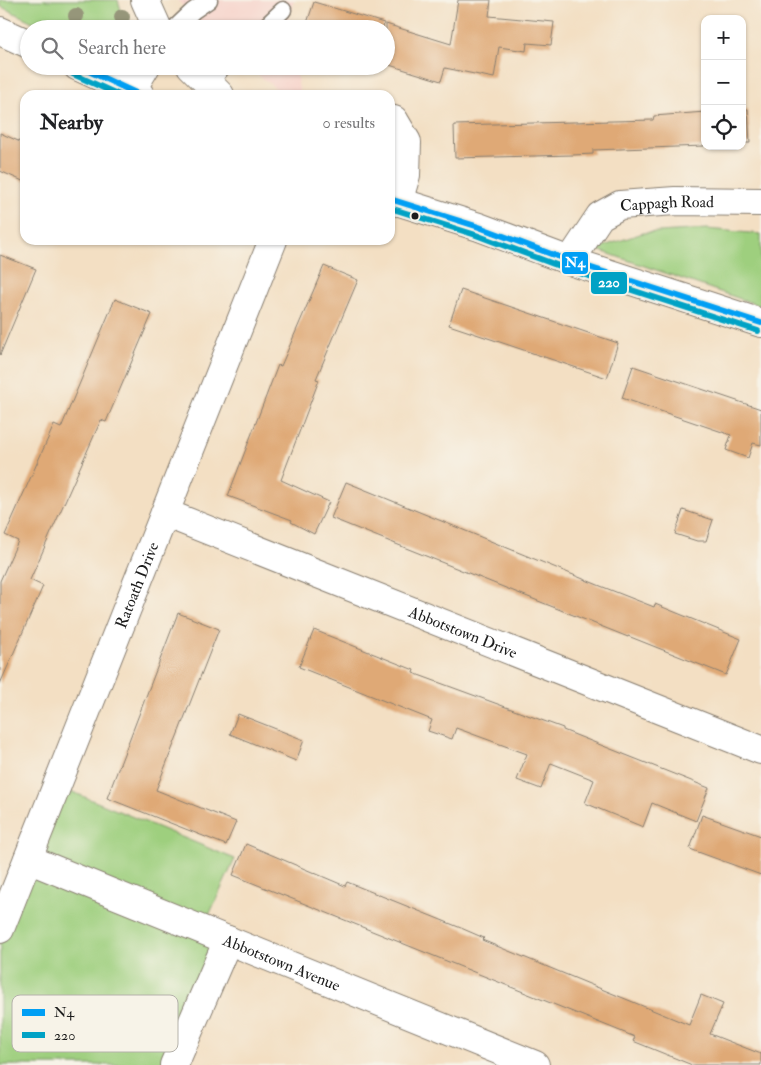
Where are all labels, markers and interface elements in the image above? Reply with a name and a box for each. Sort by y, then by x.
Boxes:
map controls [701,15,746,150]
button: + [701,15,746,60]
search box [20,20,395,75]
icon: search [38,34,66,62]
text: Search here [78,36,166,60]
button: − [701,60,746,105]
button: locate [701,105,746,150]
text: Nearby [40,109,103,136]
text: 0 results [322,113,375,133]
street label: Cappagh Road [619,192,714,216]
unlabelled marker [410,211,420,221]
line badge: N4 [561,251,589,275]
text: N4 [564,254,586,271]
line badge: 220 [590,271,628,295]
text: 220 [598,274,620,291]
street label: Ratoath Drive [111,539,163,631]
street label: Abbotstown Drive [405,602,520,663]
street label: Abbotstown Avenue [219,930,343,996]
legend [12,995,178,1052]
text: N4 [54,1004,76,1021]
text: 220 [54,1027,75,1044]

